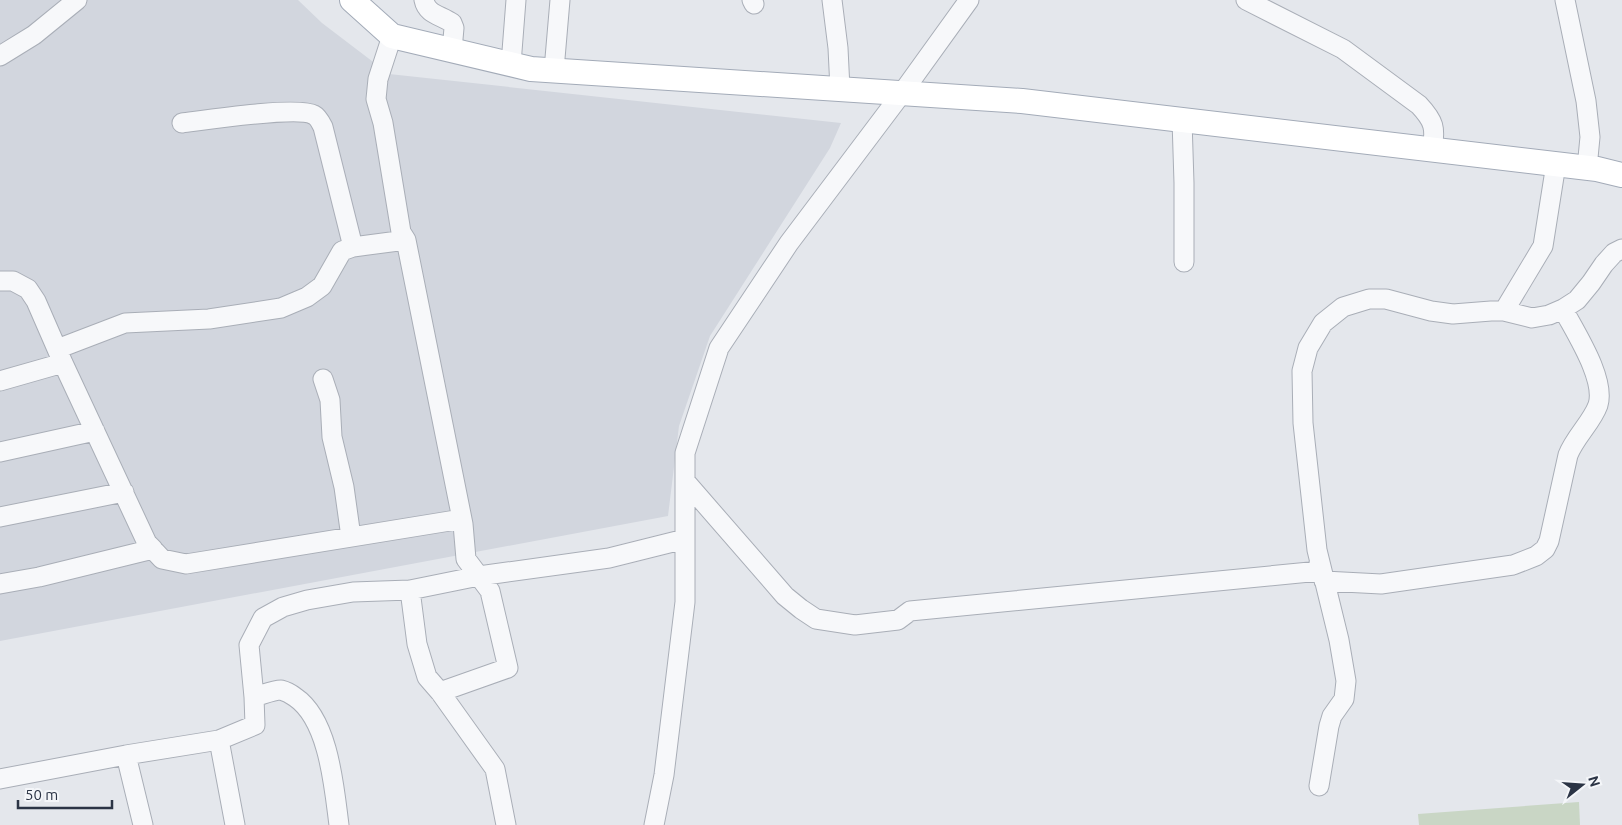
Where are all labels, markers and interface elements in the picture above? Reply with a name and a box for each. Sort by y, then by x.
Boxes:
north arrow [1557,760,1607,810]
text: N [1585,774,1604,789]
scale bar [18,778,111,810]
text: 50 m [25,786,58,803]

